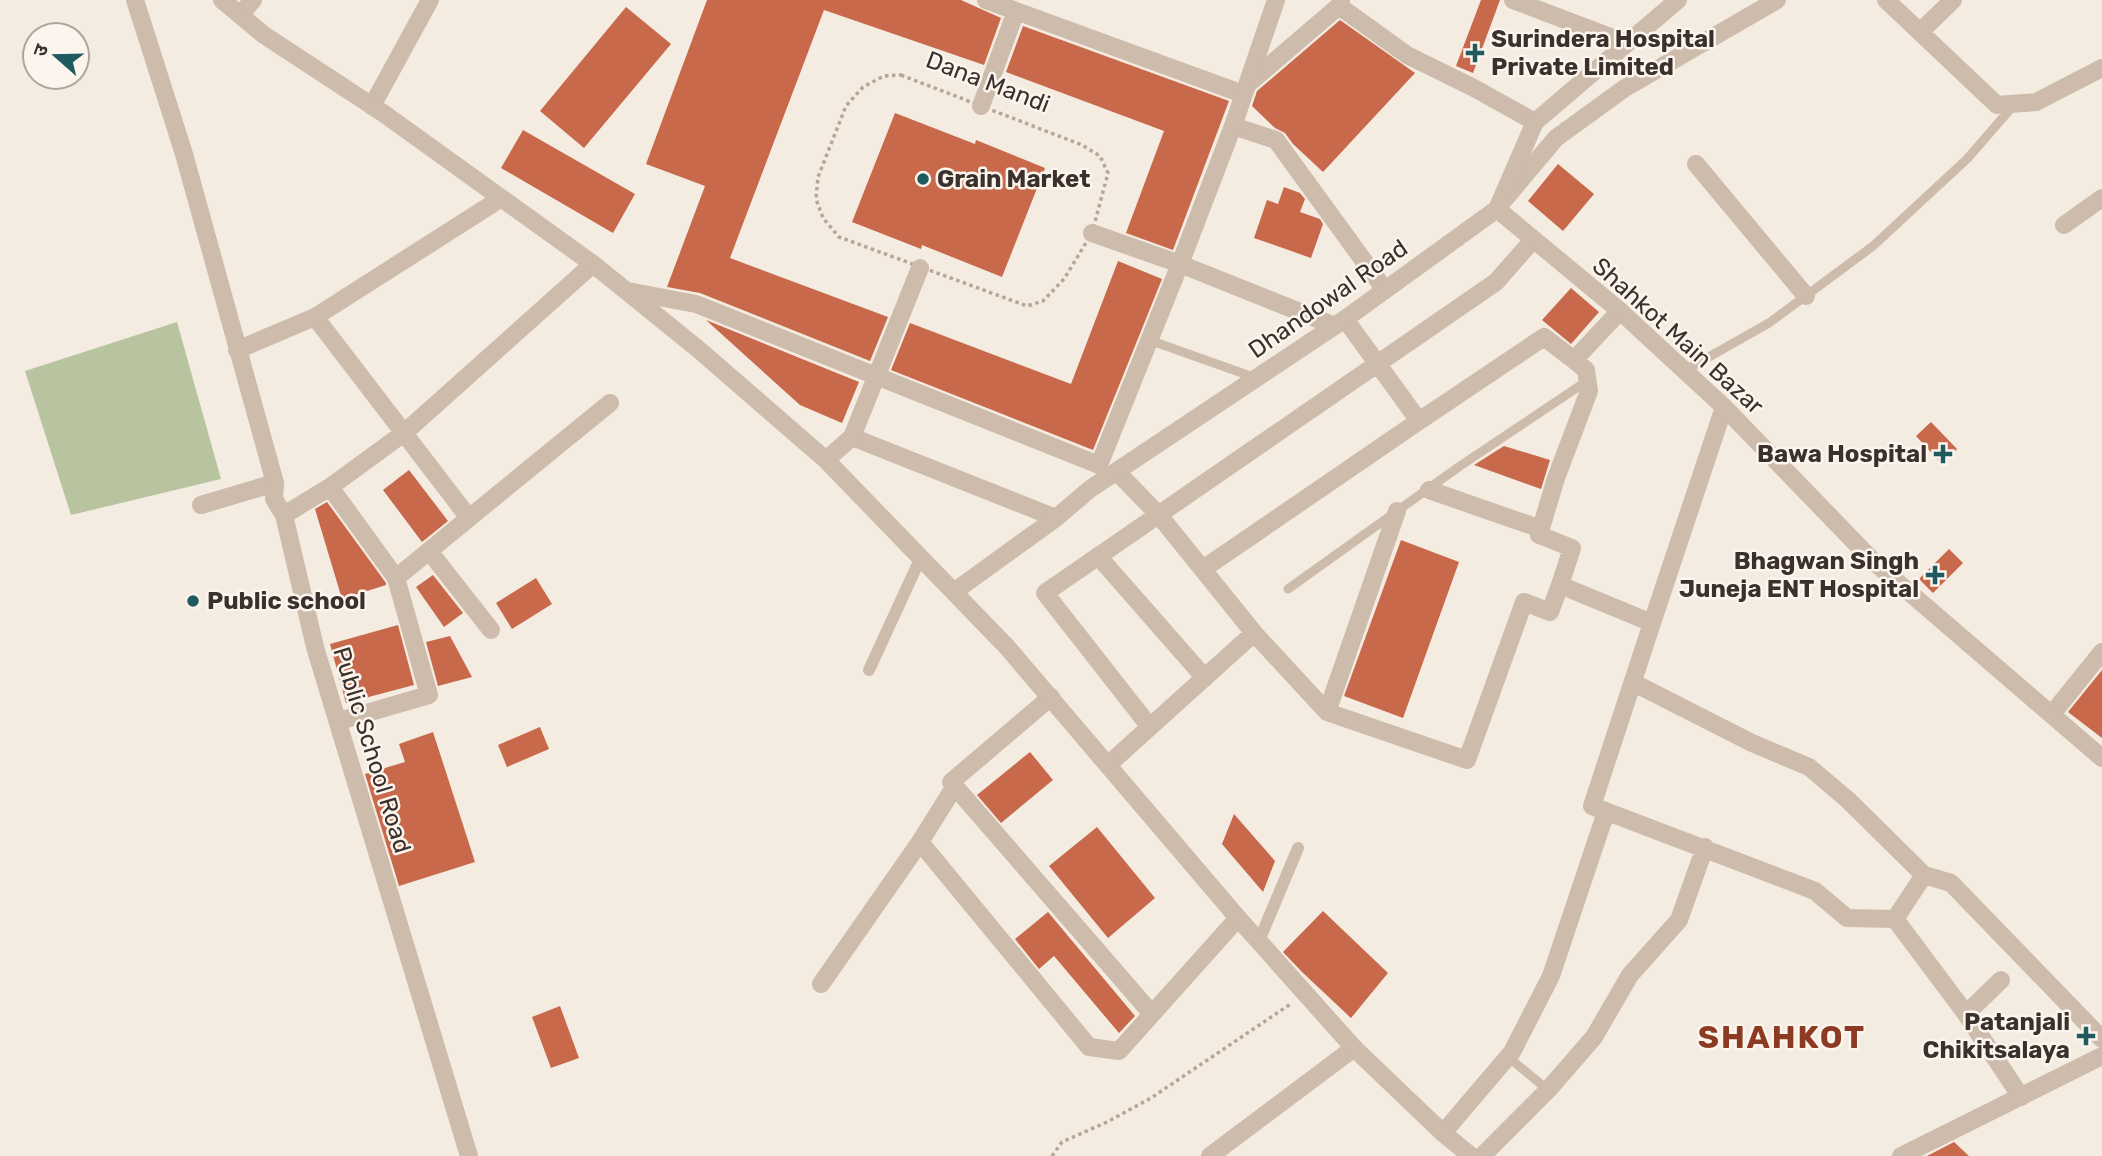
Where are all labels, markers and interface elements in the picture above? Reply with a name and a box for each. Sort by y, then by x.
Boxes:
north arrow [21,21,91,91]
place label: Surindera Hospital Private Limited [1491,25,1715,81]
text: उ [28,40,54,60]
marker: Surindera Hospital Private Limited [1465,43,1485,63]
street label: Dana Mandi [922,46,1054,118]
place label: Grain Market [937,165,1090,193]
marker: Grain Market [915,171,931,187]
street label: Dhandowal Road [1243,234,1413,364]
street label: Shahkot Main Bazar [1587,252,1769,420]
place label: Bawa Hospital [1757,440,1927,468]
marker: Bawa Hospital [1933,444,1953,464]
place label: Bhagwan Singh Juneja ENT Hospital [1679,547,1919,603]
marker: Bhagwan Singh Juneja ENT Hospital [1925,565,1945,585]
place label: Public school [207,587,366,615]
marker: Public school [185,593,201,609]
street label: Public School Road [327,644,417,856]
place label: Patanjali Chikitsalaya [1923,1008,2070,1064]
district label: SHAHKOT [1698,1018,1866,1056]
marker: Patanjali Chikitsalaya [2076,1026,2096,1046]

